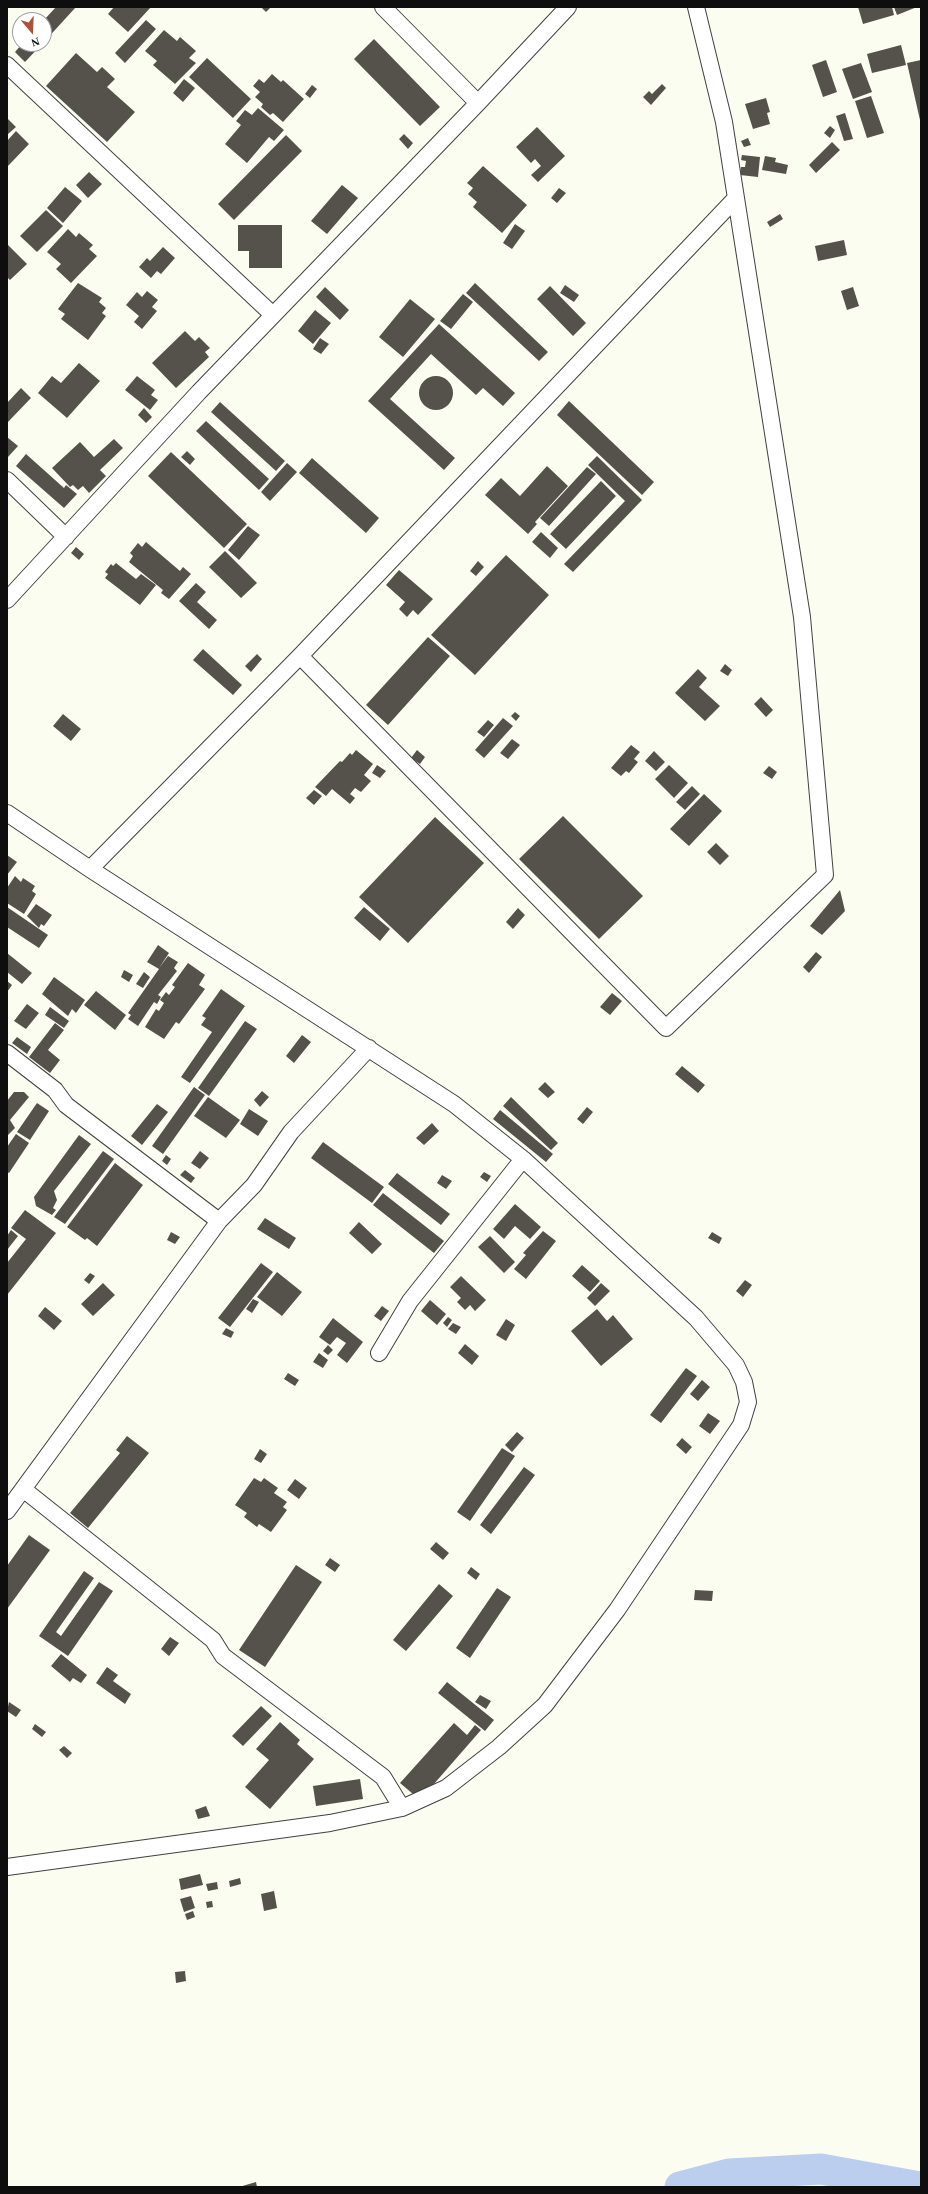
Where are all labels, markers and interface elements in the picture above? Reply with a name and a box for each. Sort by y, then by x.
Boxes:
north arrow [12,12,52,52]
text: N [30,35,41,49]

